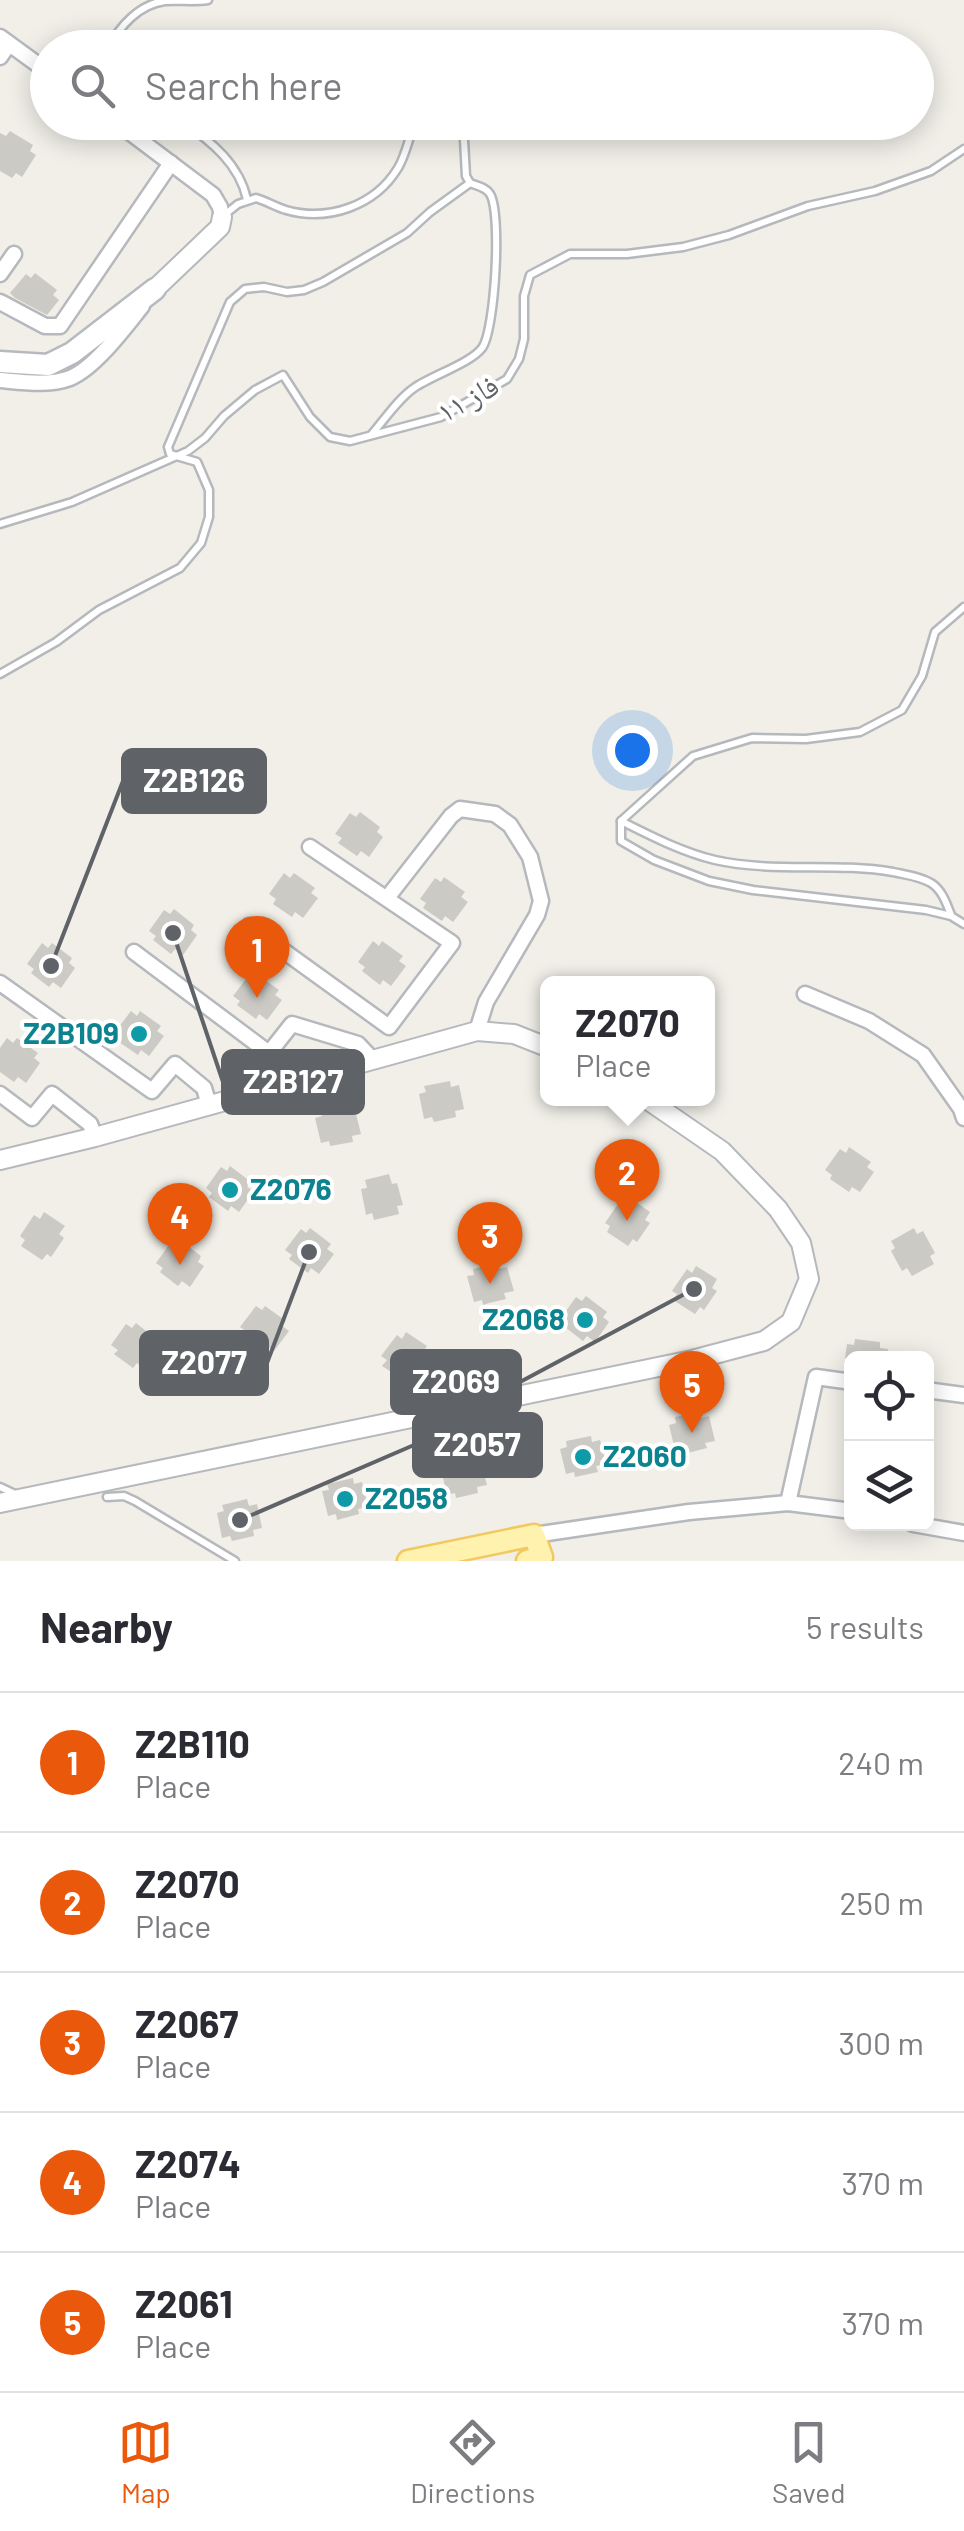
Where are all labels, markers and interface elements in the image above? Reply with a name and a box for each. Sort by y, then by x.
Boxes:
search box [30,30,934,140]
icon: search [65,58,120,113]
text: Search here [145,62,343,108]
street label: فاز ۱۱ [430,366,504,429]
your location [607,725,658,776]
callout: Z2B126 [123,750,265,812]
text: Z2B126 [143,760,245,798]
pin: 1 [224,916,290,998]
popup [540,976,715,1106]
text: Z2070 [575,999,680,1045]
place label: Z2B109 [23,1014,119,1050]
marker: Z2B109 [128,1023,150,1045]
text: Place [575,1045,651,1083]
callout: Z2B127 [223,1051,363,1113]
text: Z2B127 [243,1061,343,1099]
pin: 2 [594,1138,660,1221]
place label: Z2076 [250,1170,332,1206]
marker: Z2076 [219,1179,241,1201]
pin: 4 [148,1182,212,1265]
pin: 3 [458,1202,522,1284]
place label: Z2068 [482,1300,565,1336]
marker: Z2068 [574,1309,596,1331]
callout: Z2077 [141,1332,267,1394]
text: Z2077 [161,1342,247,1380]
pin: 5 [660,1350,724,1433]
callout: Z2069 [392,1351,520,1413]
map controls [844,1351,934,1531]
button: locate [844,1351,934,1441]
text: Z2069 [412,1361,500,1399]
callout: Z2057 [414,1414,541,1476]
text: Z2057 [433,1424,521,1462]
place label: Z2060 [603,1437,687,1473]
button: layers [844,1441,934,1531]
marker: Z2060 [572,1446,594,1468]
place label: Z2058 [365,1479,448,1515]
marker: Z2058 [334,1488,356,1510]
text: Nearby [40,1601,173,1651]
text: 5 results [806,1607,924,1645]
text: Z2B110 [135,1720,250,1766]
text: 1 [67,1743,78,1781]
text: 240 m [838,1743,924,1781]
text: Place [135,1766,211,1804]
text: Z2070 [135,1860,240,1906]
text: 2 [64,1883,81,1921]
text: 250 m [839,1883,924,1921]
text: Place [135,1906,211,1944]
text: Z2067 [135,2000,238,2046]
text: 3 [64,2023,81,2061]
text: 300 m [838,2023,924,2061]
text: Place [135,2046,211,2084]
text: Z2074 [135,2140,241,2186]
text: 4 [63,2163,82,2201]
text: 370 m [841,2163,924,2201]
text: Place [135,2186,211,2224]
text: Z2061 [135,2280,233,2326]
text: 5 [64,2303,81,2341]
text: 370 m [841,2303,924,2341]
text: Place [135,2326,211,2364]
tab: Map [118,2415,173,2509]
tab: Directions [410,2415,535,2509]
tab: Saved [772,2415,846,2509]

